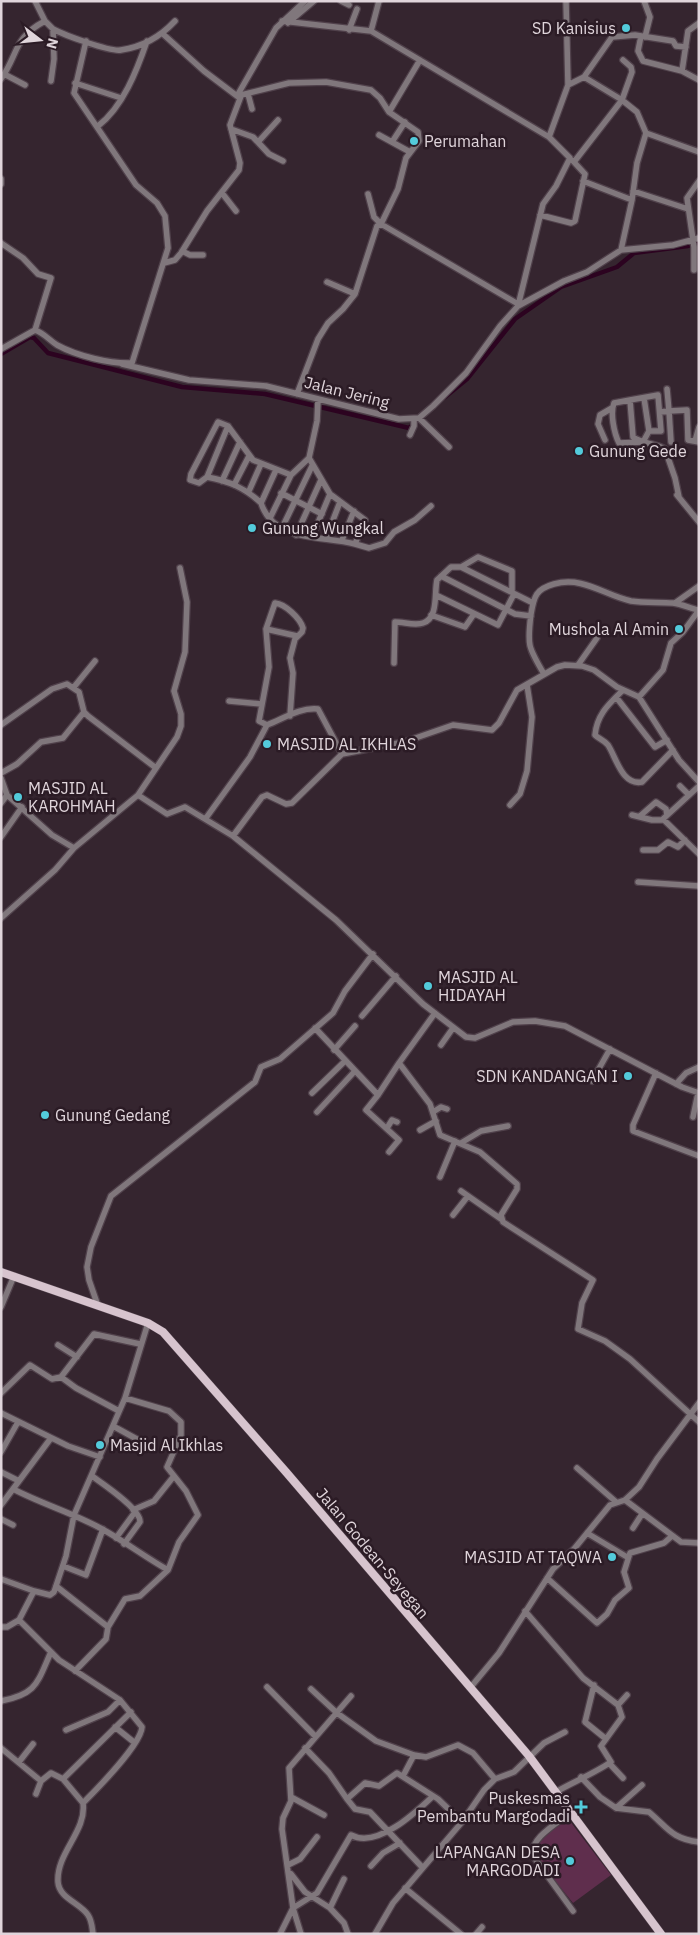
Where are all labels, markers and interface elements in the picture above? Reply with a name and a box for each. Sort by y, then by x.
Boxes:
north arrow [15,15,65,65]
place label: SD Kanisius [532,18,616,38]
marker: SD Kanisius [620,22,632,34]
text: N [42,36,63,51]
place label: Perumahan [424,131,506,151]
marker: Perumahan [408,135,420,147]
street label: Jalan Jering [302,372,392,412]
place label: Gunung Gede [589,441,687,461]
marker: Gunung Gede [573,445,585,457]
place label: Gunung Wungkal [262,518,384,538]
marker: Gunung Wungkal [246,522,258,534]
place label: Mushola Al Amin [549,619,669,639]
marker: Mushola Al Amin [673,623,685,635]
place label: MASJID AL IKHLAS [277,734,416,754]
marker: MASJID AL IKHLAS [261,738,273,750]
place label: MASJID AL KAROHMAH [28,778,116,816]
marker: MASJID AL KAROHMAH [12,791,24,803]
place label: MASJID AL HIDAYAH [438,967,518,1005]
marker: MASJID AL HIDAYAH [422,980,434,992]
place label: SDN KANDANGAN I [476,1066,618,1086]
marker: SDN KANDANGAN I [622,1070,634,1082]
place label: Gunung Gedang [55,1105,171,1125]
marker: Gunung Gedang [39,1109,51,1121]
place label: Masjid Al Ikhlas [110,1435,223,1455]
marker: Masjid Al Ikhlas [94,1439,106,1451]
street label: Jalan Godean-Seyegan [312,1483,434,1623]
place label: MASJID AT TAQWA [464,1547,602,1567]
marker: MASJID AT TAQWA [606,1551,618,1563]
place label: Puskesmas Pembantu Margodadi [417,1788,570,1826]
marker: Puskesmas Pembantu Margodadi [574,1800,588,1814]
place label: LAPANGAN DESA MARGODADI [435,1842,560,1880]
marker: LAPANGAN DESA MARGODADI [564,1855,576,1867]

